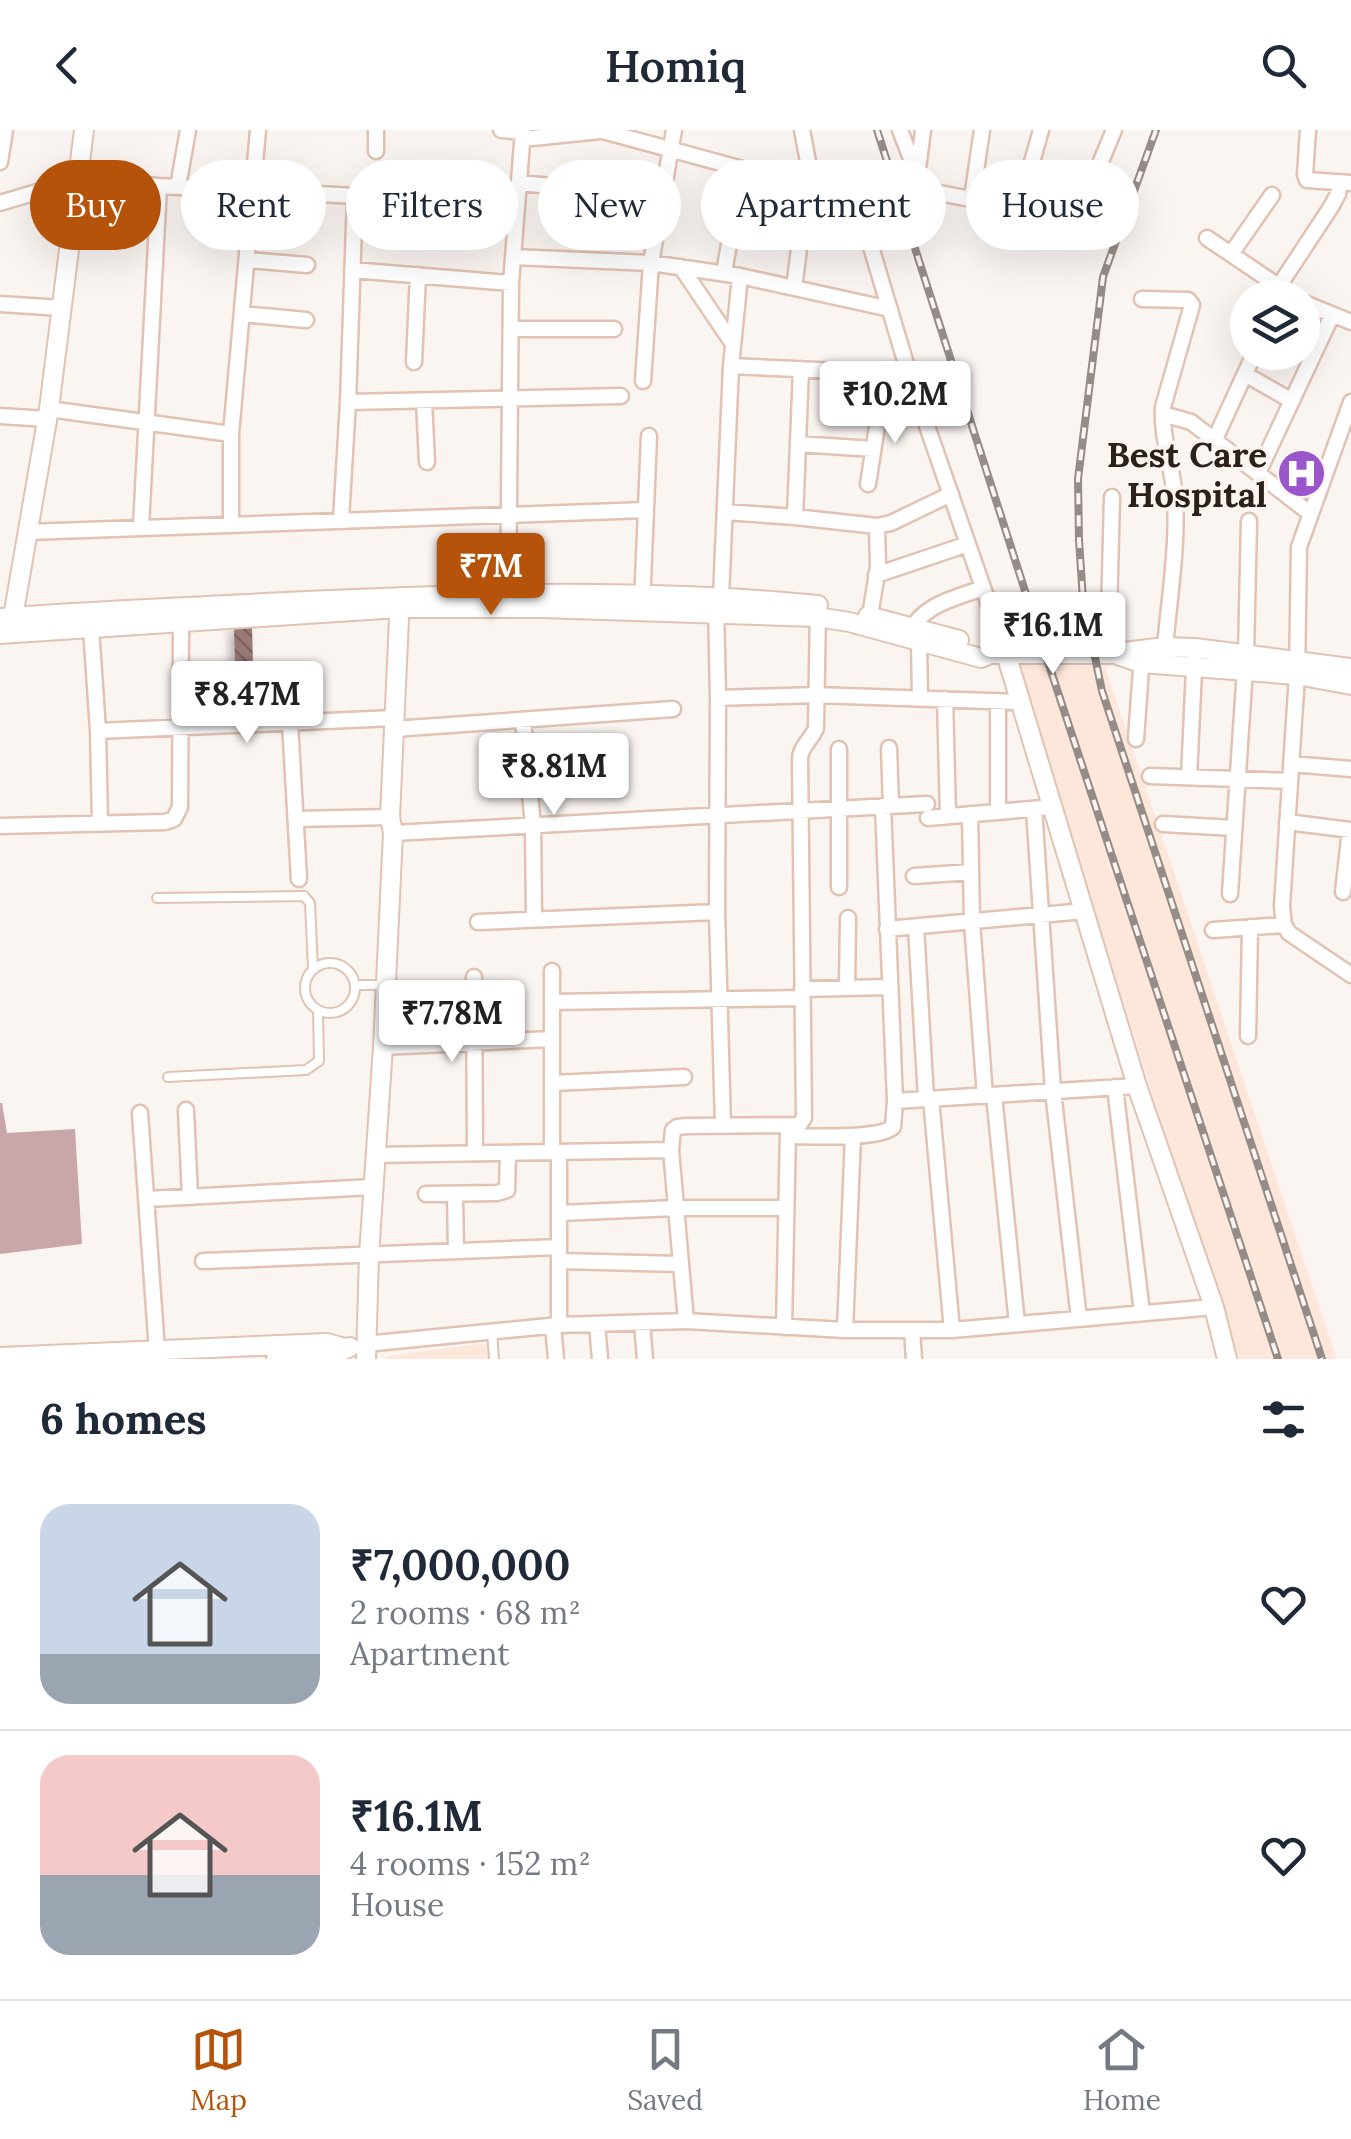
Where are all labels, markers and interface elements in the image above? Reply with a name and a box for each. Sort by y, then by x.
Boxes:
text: Homiq [605,37,746,94]
icon: back [40,38,95,93]
icon: search [1256,38,1311,93]
chip: Buy [30,160,161,250]
chip: Rent [181,160,326,250]
chip: Filters [346,160,518,250]
chip: New [538,160,681,250]
chip: Apartment [701,160,946,250]
chip: House [966,160,1139,250]
map controls [1230,280,1320,370]
button: layers [1230,280,1320,370]
pin: ₹10.2M [814,361,976,446]
text: ₹10.2M [842,373,948,414]
place label: Best Care Hospital [1107,432,1267,517]
hospital icon: Best Care Hospital [1276,448,1328,500]
pin: ₹7M [443,533,539,618]
text: ₹7M [459,545,523,586]
pin: ₹16.1M [972,592,1134,677]
text: ₹16.1M [1002,604,1104,645]
pin: ₹8.47M [166,661,328,746]
text: ₹8.47M [193,673,301,714]
pin: ₹8.81M [473,733,635,818]
text: ₹8.81M [501,745,607,786]
pin: ₹7.78M [371,980,533,1065]
text: ₹7.78M [401,992,503,1033]
text: 6 homes [40,1392,207,1446]
icon: filters [1256,1392,1311,1447]
text: ₹7,000,000 [350,1538,570,1592]
icon: home [120,1544,240,1664]
icon: heart [1256,1577,1311,1632]
text: 2 rooms · 68 m² [350,1592,581,1633]
text: Apartment [350,1633,510,1674]
text: ₹16.1M [350,1789,483,1843]
icon: home [120,1795,240,1915]
icon: heart [1256,1828,1311,1883]
text: 4 rooms · 152 m² [350,1843,591,1884]
text: House [350,1884,444,1925]
tab: Map [190,2022,247,2118]
tab: Saved [627,2022,703,2118]
tab: Home [1083,2022,1161,2118]

